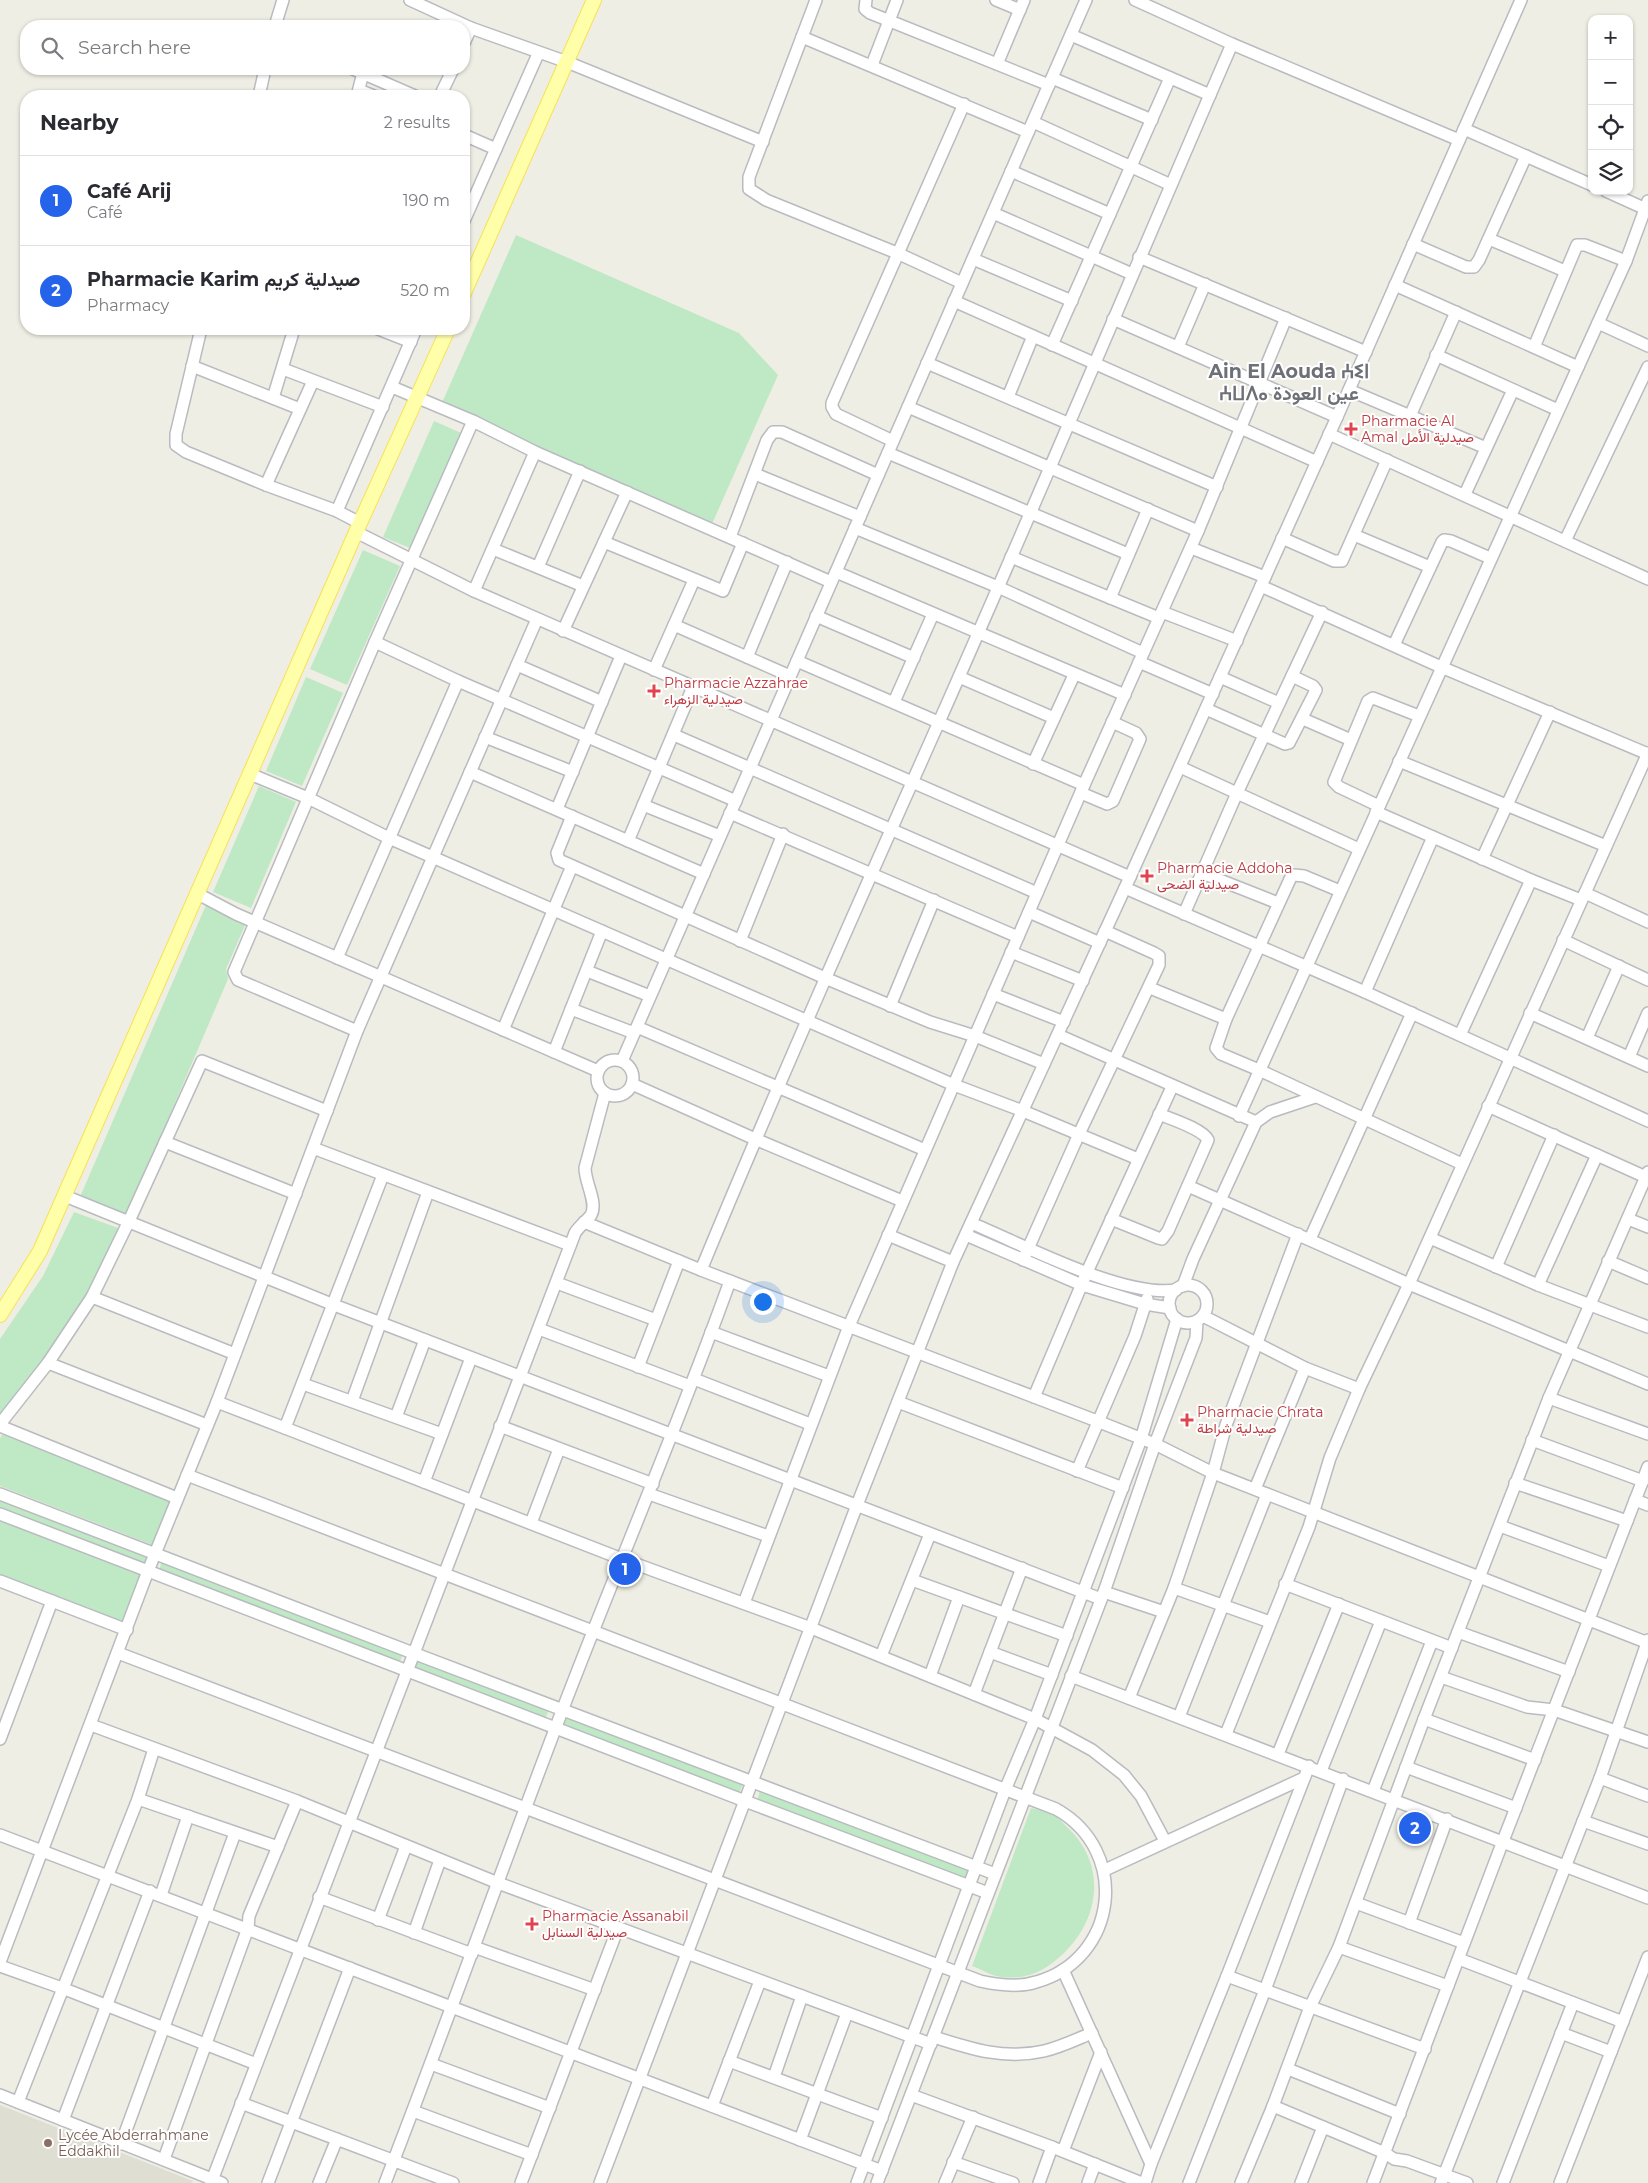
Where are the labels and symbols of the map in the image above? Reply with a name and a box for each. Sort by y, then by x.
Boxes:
district label: Ain El Aouda ⵄⵉⵏ ⵄⵡⴷⴰ عين العودة [1208,360,1370,406]
place label: Pharmacie Al Amal صيدلية الأمل [1361,412,1474,446]
marker: Pharmacie Al Amal صيدلية الأمل [1345,423,1357,435]
place label: Pharmacie Azzahrae صيدلية الزهراء [664,674,808,708]
marker: Pharmacie Azzahrae صيدلية الزهراء [648,685,660,697]
place label: Pharmacie Addoha صيدلية الضحى [1157,859,1293,893]
marker: Pharmacie Addoha صيدلية الضحى [1141,870,1153,882]
your location [750,1289,776,1315]
place label: Pharmacie Chrata صيدلية شراطة [1197,1403,1323,1437]
marker: Pharmacie Chrata صيدلية شراطة [1181,1414,1193,1426]
pin: 1 [609,1550,641,1588]
pin: 2 [1399,1809,1431,1847]
place label: Pharmacie Assanabil صيدلية السنابل [542,1907,689,1941]
marker: Pharmacie Assanabil صيدلية السنابل [526,1918,538,1930]
place label: Lycée Abderrahmane Eddakhil [58,2126,209,2160]
marker: Lycée Abderrahmane Eddakhil [42,2137,54,2149]

